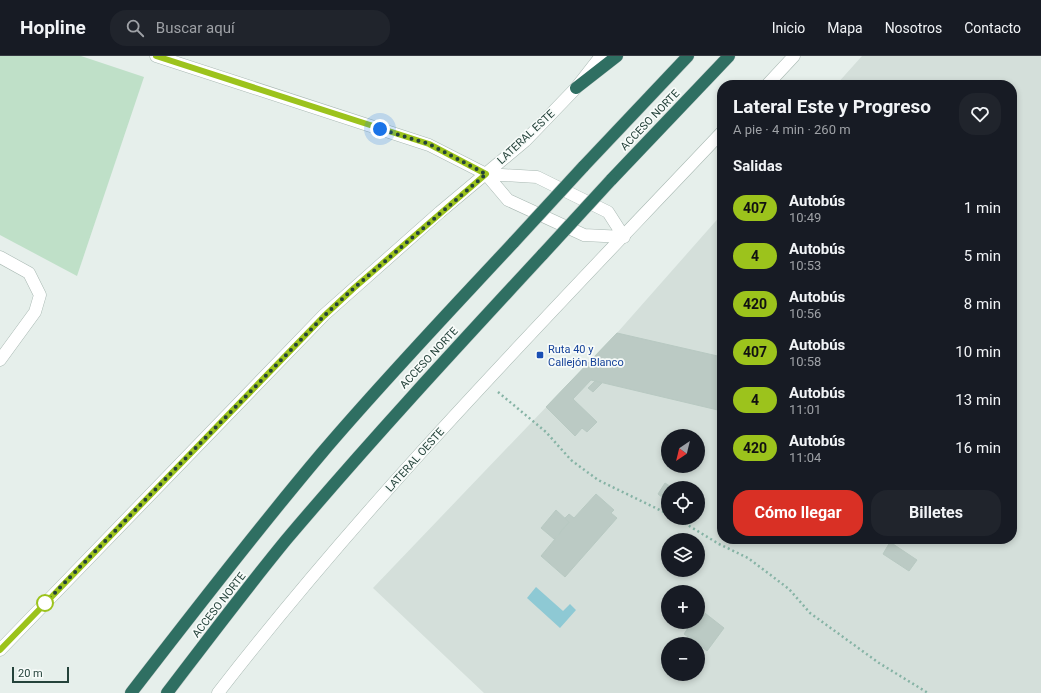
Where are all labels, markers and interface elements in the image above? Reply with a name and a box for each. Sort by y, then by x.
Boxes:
search box [110,10,390,46]
text: Hopline [20,16,86,39]
icon: search [124,17,146,39]
text: Buscar aquí [156,19,235,37]
text: Inicio [772,20,805,36]
text: Mapa [827,20,863,36]
text: Nosotros [885,20,942,36]
text: Contacto [964,20,1021,36]
street label: ACCESO NORTE [618,87,682,153]
button: heart [959,93,1001,135]
text: Lateral Este y Progreso [733,95,931,118]
street label: LATERAL ESTE [495,107,557,167]
your location [370,119,390,139]
text: A pie · 4 min · 260 m [733,122,851,137]
text: Salidas [733,157,782,175]
text: Autobús [789,192,845,210]
text: 1 min [964,199,1001,217]
text: 407 [743,200,767,216]
text: 10:49 [789,210,821,225]
text: Autobús [789,240,845,258]
text: 5 min [964,247,1001,265]
text: 4 [751,248,759,264]
text: 10:53 [789,258,821,273]
text: Autobús [789,288,845,306]
text: 8 min [964,295,1001,313]
text: 420 [743,296,767,312]
text: 10:56 [789,306,821,321]
street label: ACCESO NORTE [397,325,461,391]
text: Autobús [789,336,845,354]
place label: Ruta 40 y Callejón Blanco [548,343,624,369]
text: 10 min [955,343,1001,361]
text: 407 [743,344,767,360]
marker: Ruta 40 y Callejón Blanco [535,350,545,360]
text: 10:58 [789,354,821,369]
text: Autobús [789,384,845,402]
text: 13 min [955,391,1001,409]
text: 4 [751,392,759,408]
text: 11:01 [789,402,821,417]
street label: LATERAL OESTE [383,426,447,494]
north arrow [661,429,705,473]
map controls [661,429,705,681]
text: Autobús [789,432,845,450]
text: 16 min [955,439,1001,457]
text: 420 [743,440,767,456]
text: 11:04 [789,450,821,465]
button: locate [661,481,705,525]
button: Cómo llegar [733,490,863,536]
button: Billetes [871,490,1001,536]
button: layers [661,533,705,577]
street label: ACCESO NORTE [190,570,248,640]
button: + [661,585,705,629]
unlabelled marker [36,594,54,612]
button: − [661,637,705,681]
scale bar [12,665,69,684]
text: 20 m [18,667,43,680]

